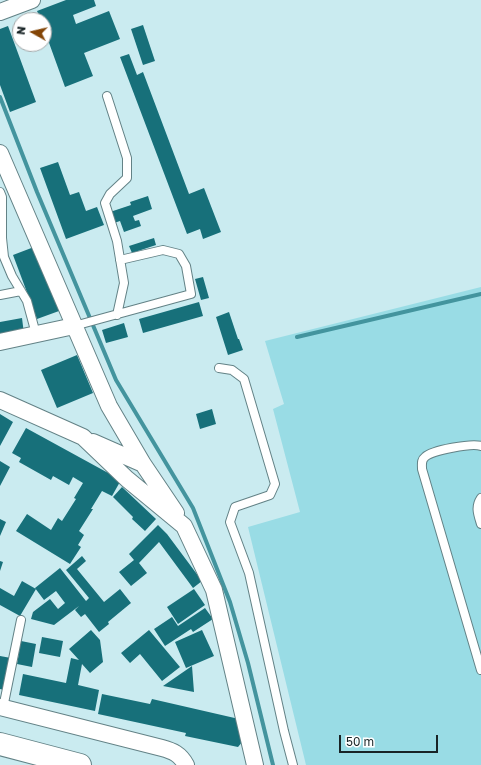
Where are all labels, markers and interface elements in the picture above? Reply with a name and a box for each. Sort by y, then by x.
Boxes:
north arrow [12,12,52,52]
text: N [14,25,28,35]
scale bar [341,727,440,753]
text: 50 m [346,734,374,749]

